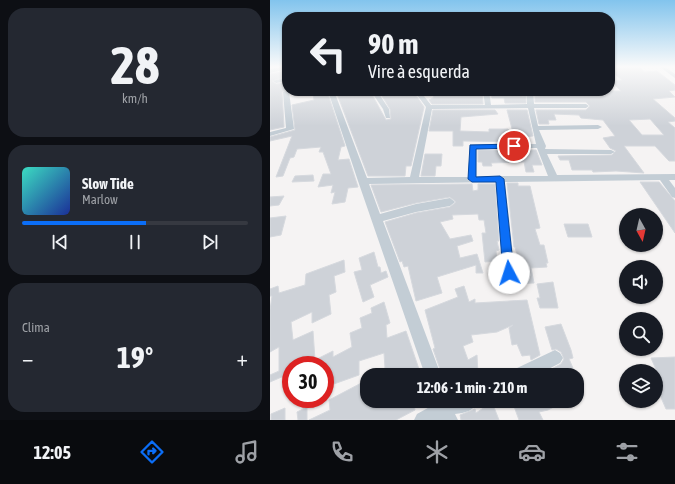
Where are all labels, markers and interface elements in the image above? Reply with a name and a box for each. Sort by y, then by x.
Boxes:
icon: left [302,28,354,80]
text: 90 m [368,28,418,60]
text: 28 [111,35,159,95]
text: Vire à esquerda [368,61,470,82]
text: km/h [122,91,148,106]
pin [497,129,531,163]
icon: arrive [503,135,525,157]
text: Slow Tide [82,175,134,192]
text: Marlow [82,192,118,207]
north arrow [619,208,663,252]
map controls [619,208,663,408]
icon: previous [49,231,71,253]
icon: pause [124,231,146,253]
icon: next [199,231,221,253]
position arrow [488,252,530,294]
button: sound [619,260,663,304]
button: search [619,312,663,356]
text: Clima [22,320,50,335]
text: 19° [117,340,153,374]
text: − [22,345,33,371]
text: + [237,345,248,371]
speed limit sign: 30 [282,356,334,408]
button: layers [619,364,663,408]
text: 12:06 · 1 min · 210 m [417,379,527,396]
icon: directions [138,438,166,466]
icon: music [233,438,261,466]
icon: phone [328,438,356,466]
icon: climate [423,438,451,466]
icon: car [518,438,546,466]
icon: filters [613,438,641,466]
text: 12:05 [34,442,71,463]

